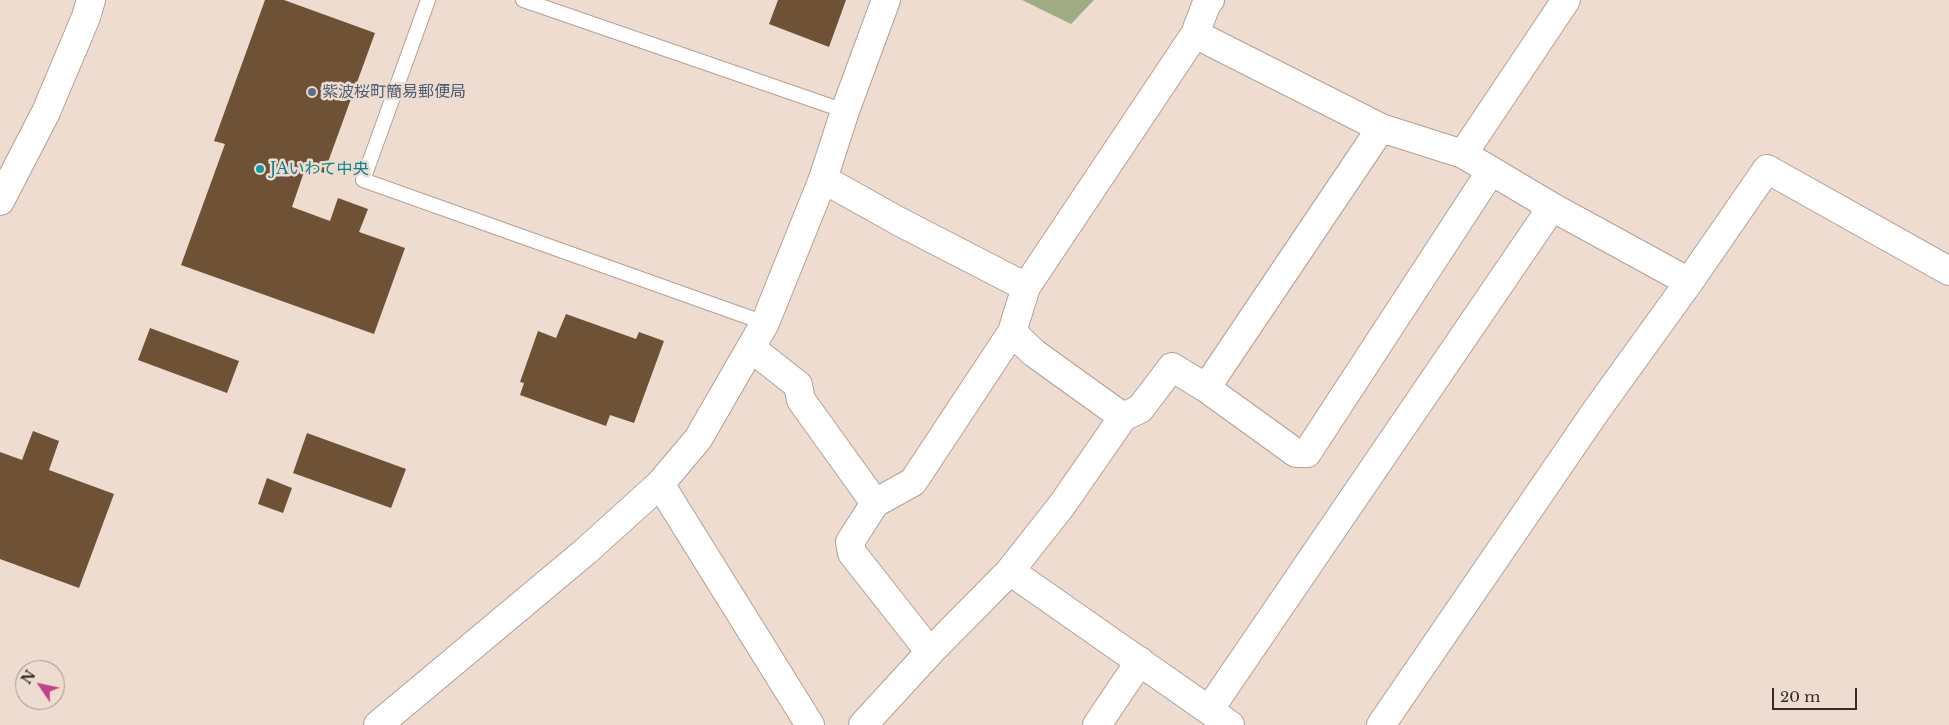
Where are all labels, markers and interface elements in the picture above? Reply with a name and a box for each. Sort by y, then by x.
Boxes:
place label: 紫波桜町簡易郵便局 [322,82,466,102]
marker: 紫波桜町簡易郵便局 [306,86,318,98]
place label: JAいわて中央 [270,159,368,179]
marker: JAいわて中央 [254,163,266,175]
north arrow [15,660,65,710]
text: N [17,667,40,688]
scale bar [1774,678,1859,710]
text: 20 m [1780,687,1820,706]

